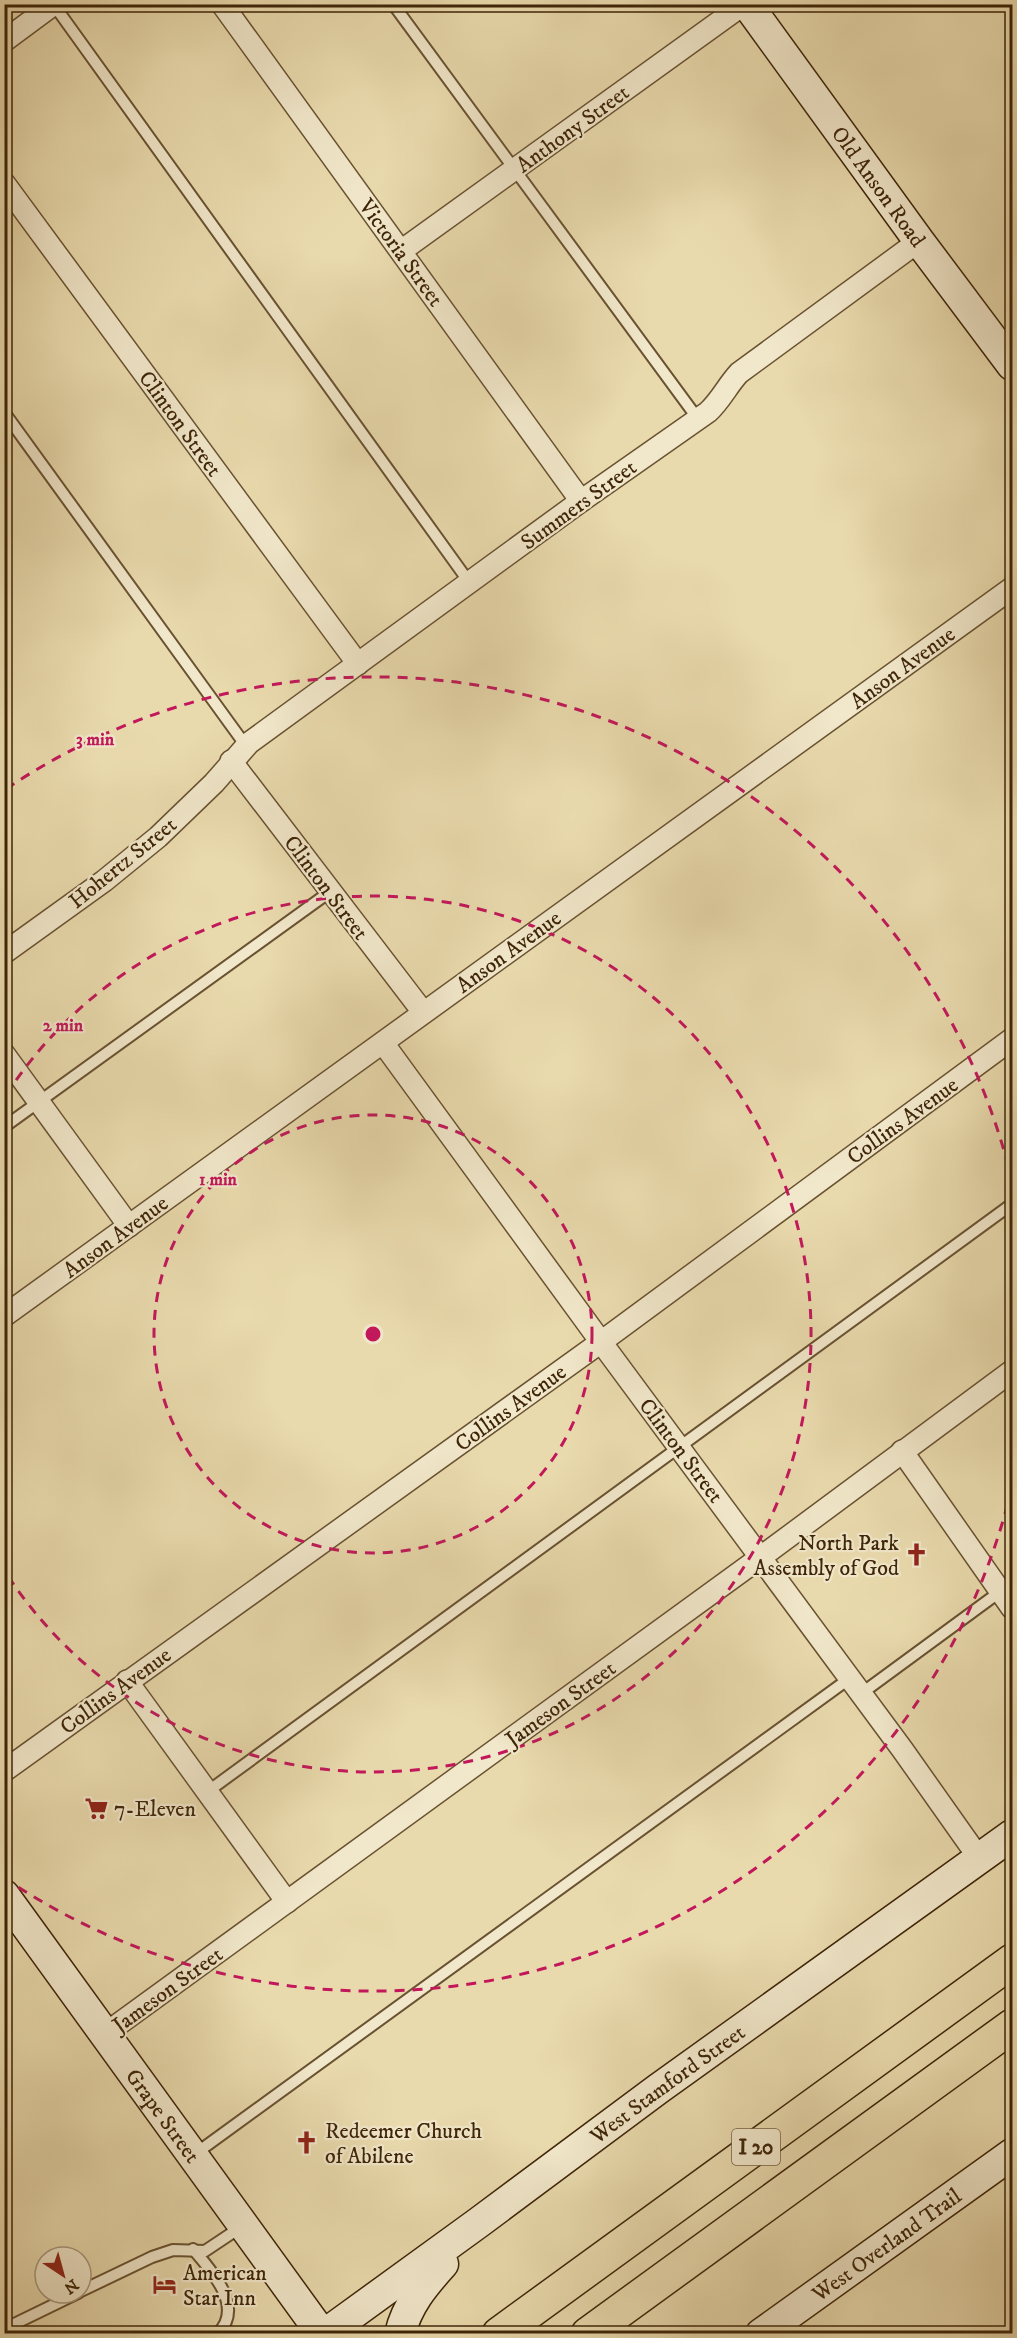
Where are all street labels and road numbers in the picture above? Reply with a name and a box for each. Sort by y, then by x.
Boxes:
street label: Anthony Street [511,79,635,179]
street label: Old Anson Road [825,121,931,253]
street label: Victoria Street [352,193,449,312]
street label: Clinton Street [132,366,227,482]
street label: Summers Street [516,454,642,556]
street label: Anson Avenue [845,621,961,715]
street label: Hohertz Street [64,812,182,915]
street label: Clinton Street [278,830,374,946]
street label: Anson Avenue [451,905,567,999]
street label: Collins Avenue [842,1072,964,1171]
street label: Anson Avenue [58,1190,174,1284]
street label: Collins Avenue [450,1359,572,1458]
street label: Clinton Street [633,1393,729,1509]
street label: Collins Avenue [55,1642,177,1741]
street label: Jameson Street [499,1655,621,1754]
street label: Jameson Street [106,1941,228,2040]
street label: West Stamford Street [584,2019,751,2151]
street label: Grape Street [119,2064,206,2169]
road number: I 20 [732,2129,780,2165]
street label: West Overland Trail [806,2183,967,2309]

